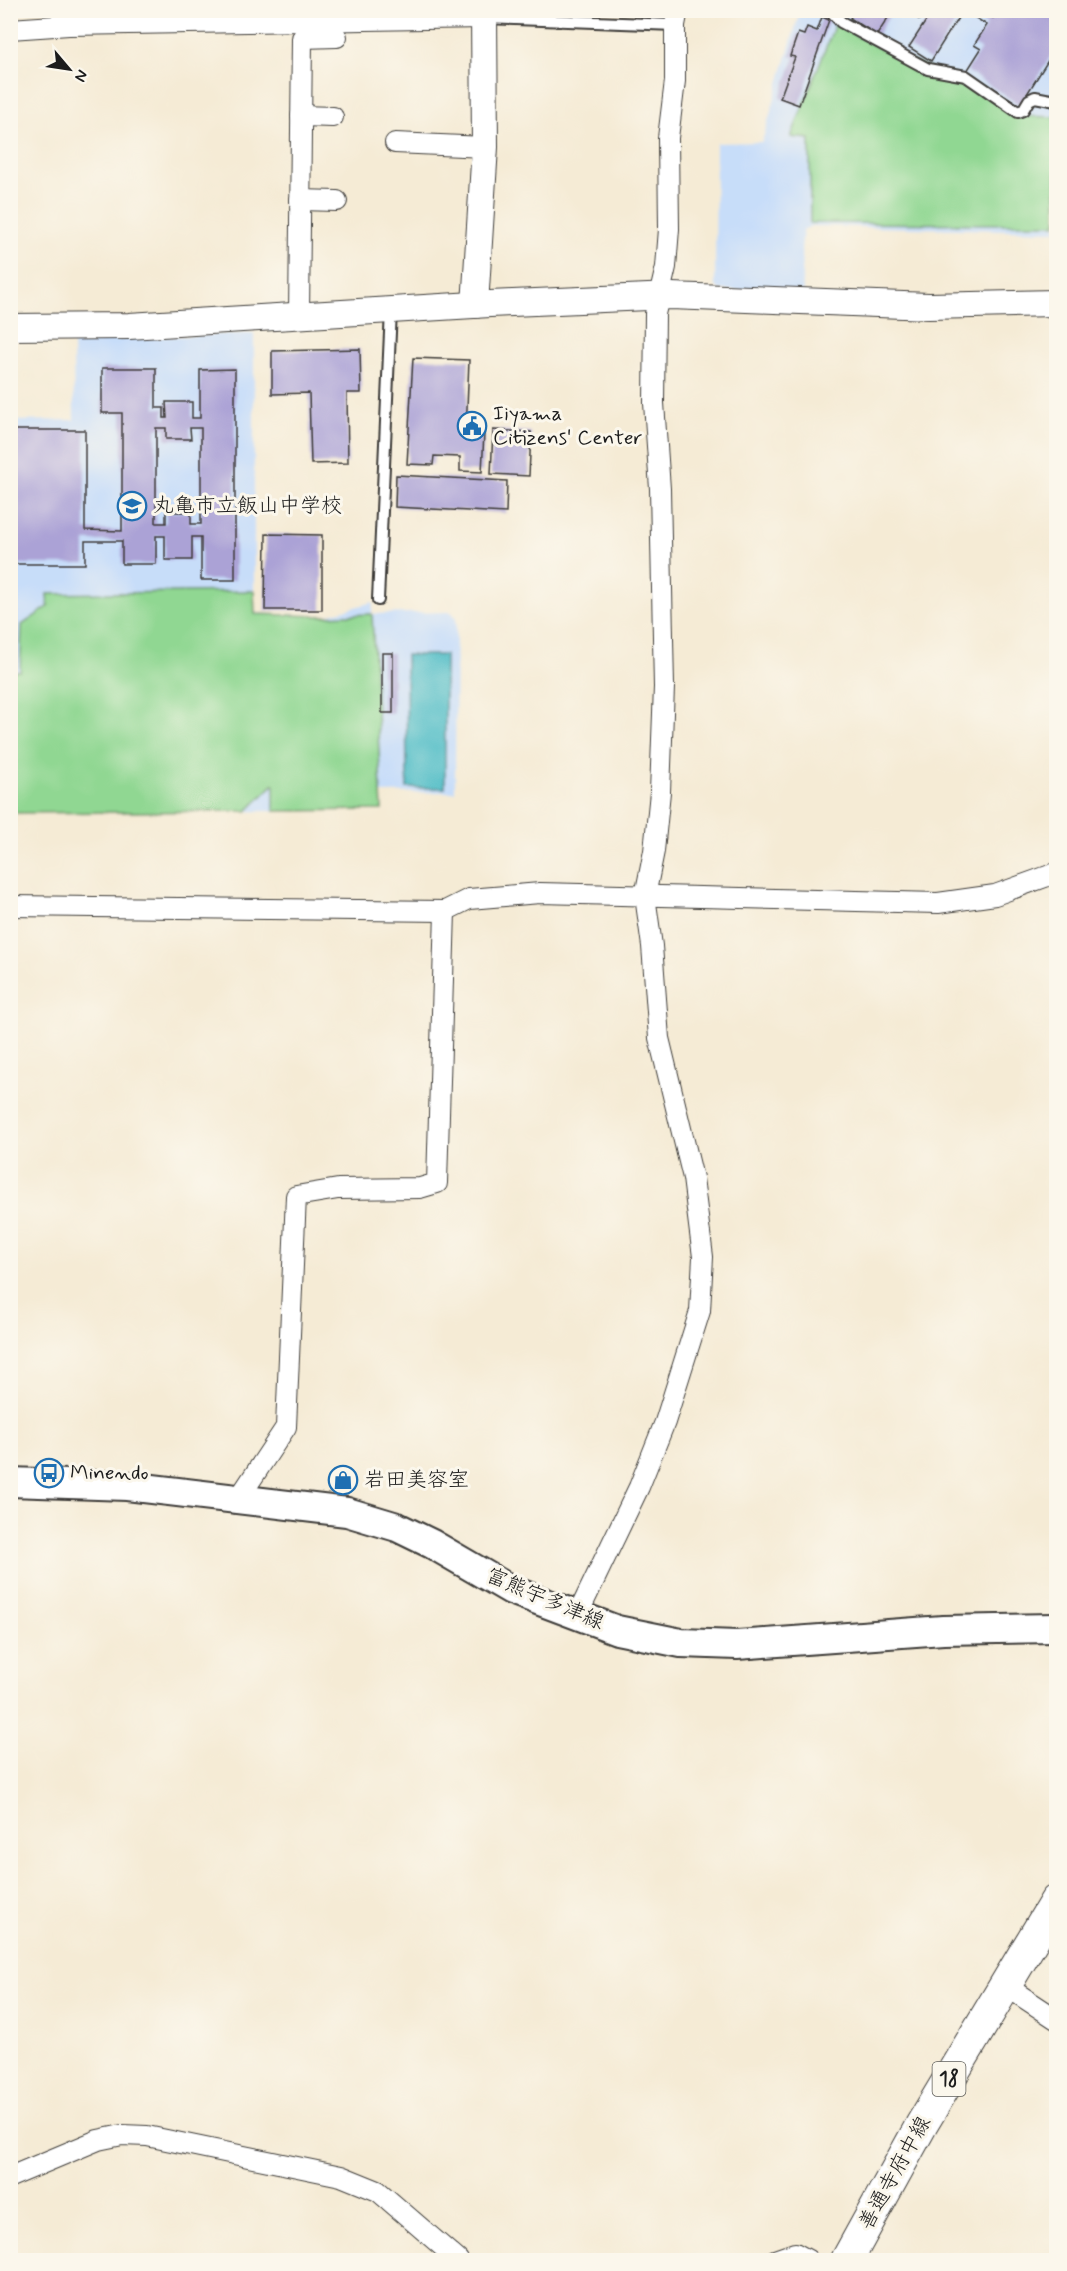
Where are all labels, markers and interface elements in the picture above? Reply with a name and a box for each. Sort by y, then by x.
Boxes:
north arrow [39,39,99,99]
text: N [69,66,93,85]
place label: Iiyama Citizens' Center [493,400,643,452]
public building icon: Iiyama Citizens' Center [456,410,488,442]
school or university icon: 丸亀市立飯山中学校 [116,490,148,522]
place label: 丸亀市立飯山中学校 [153,492,342,520]
bus stop icon: Minendo [33,1457,65,1489]
place label: Minendo [70,1459,149,1487]
shop icon: 岩田美容室 [327,1464,359,1496]
place label: 岩田美容室 [364,1466,469,1494]
street label: 富熊宇多津線 [482,1561,608,1637]
road number: 18 [932,2062,966,2096]
street label: 善通寺府中線 [852,2111,938,2235]

